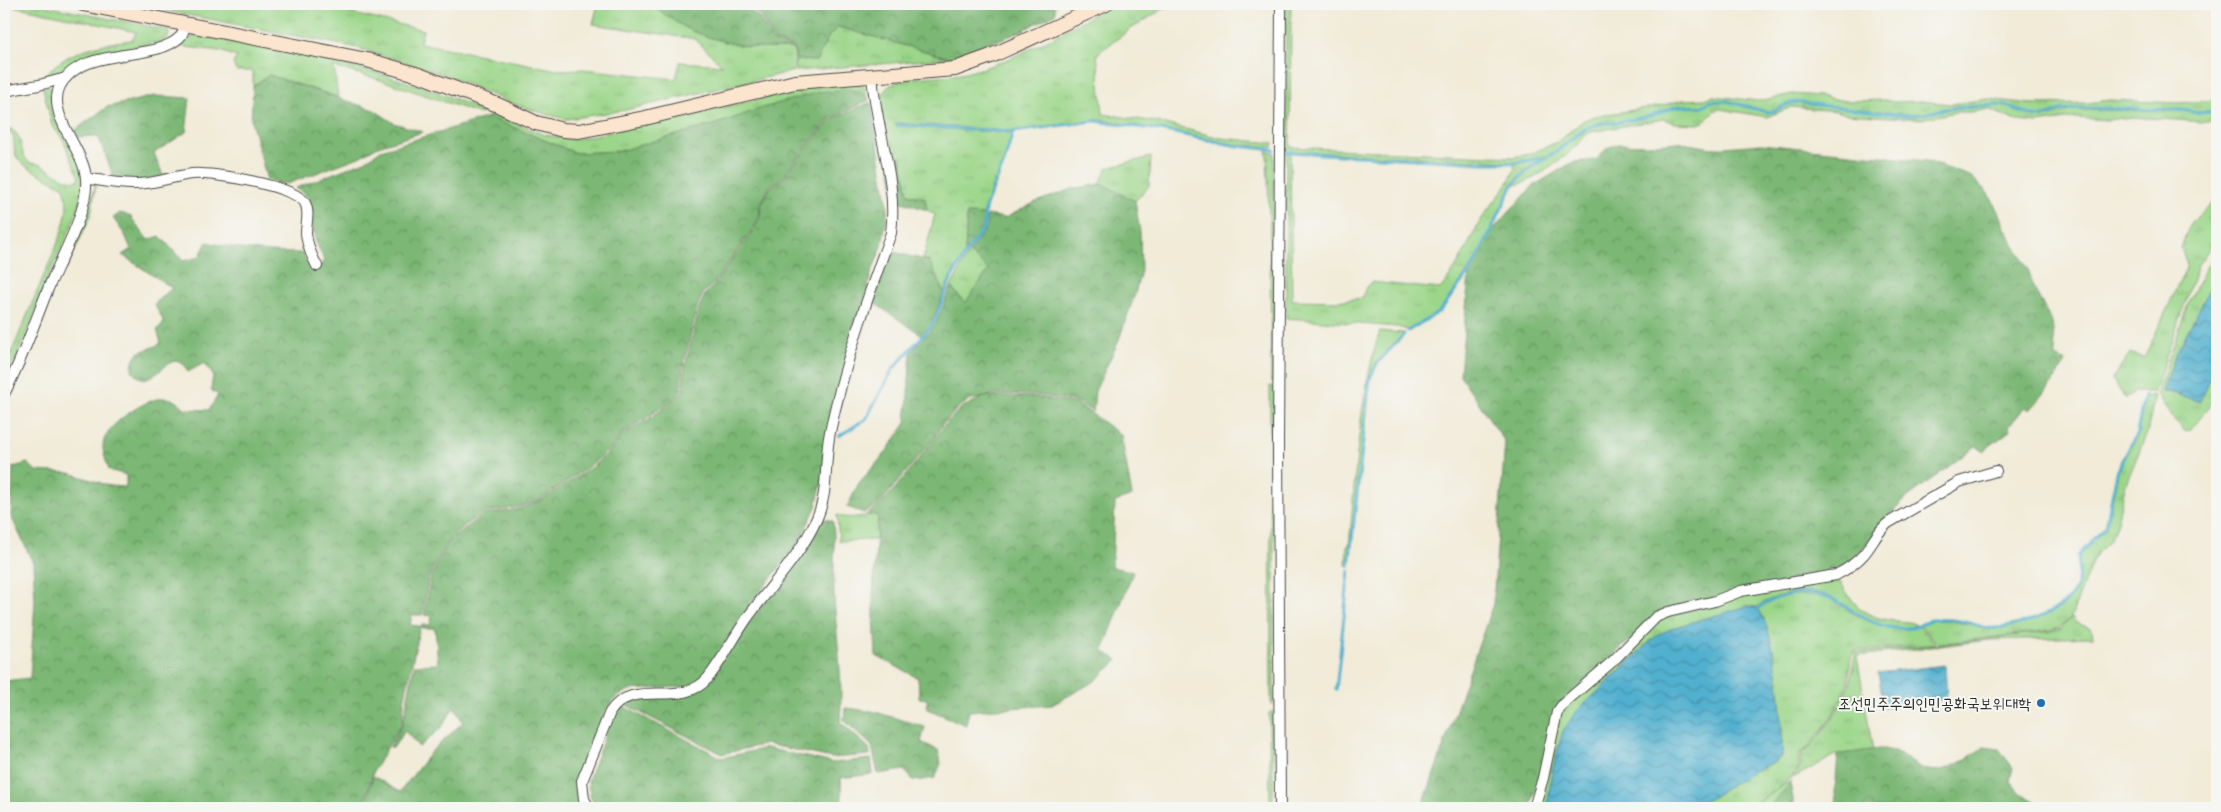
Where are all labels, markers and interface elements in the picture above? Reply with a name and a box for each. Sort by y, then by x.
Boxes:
place label: 조선민주주의인민공화국보위대학 [1838,695,2031,713]
marker: 조선민주주의인민공화국보위대학 [2035,697,2047,709]

